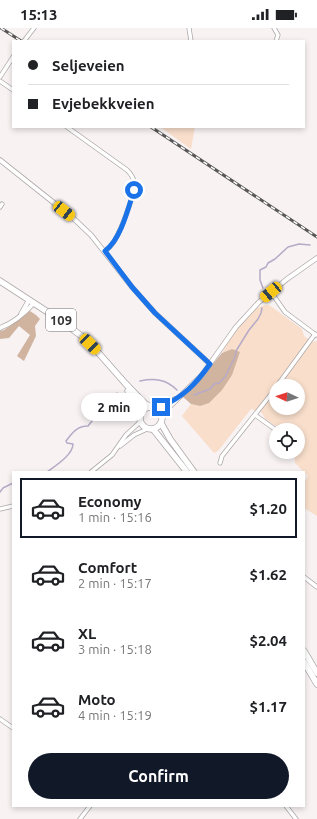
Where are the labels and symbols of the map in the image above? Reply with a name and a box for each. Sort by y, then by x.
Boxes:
route start [125,181,143,199]
car [51,199,77,223]
car [258,280,284,304]
road number: 109 [46,309,76,331]
car [77,331,103,357]
north arrow [269,379,305,415]
callout: 2 min [81,393,147,421]
route end [152,398,170,416]

